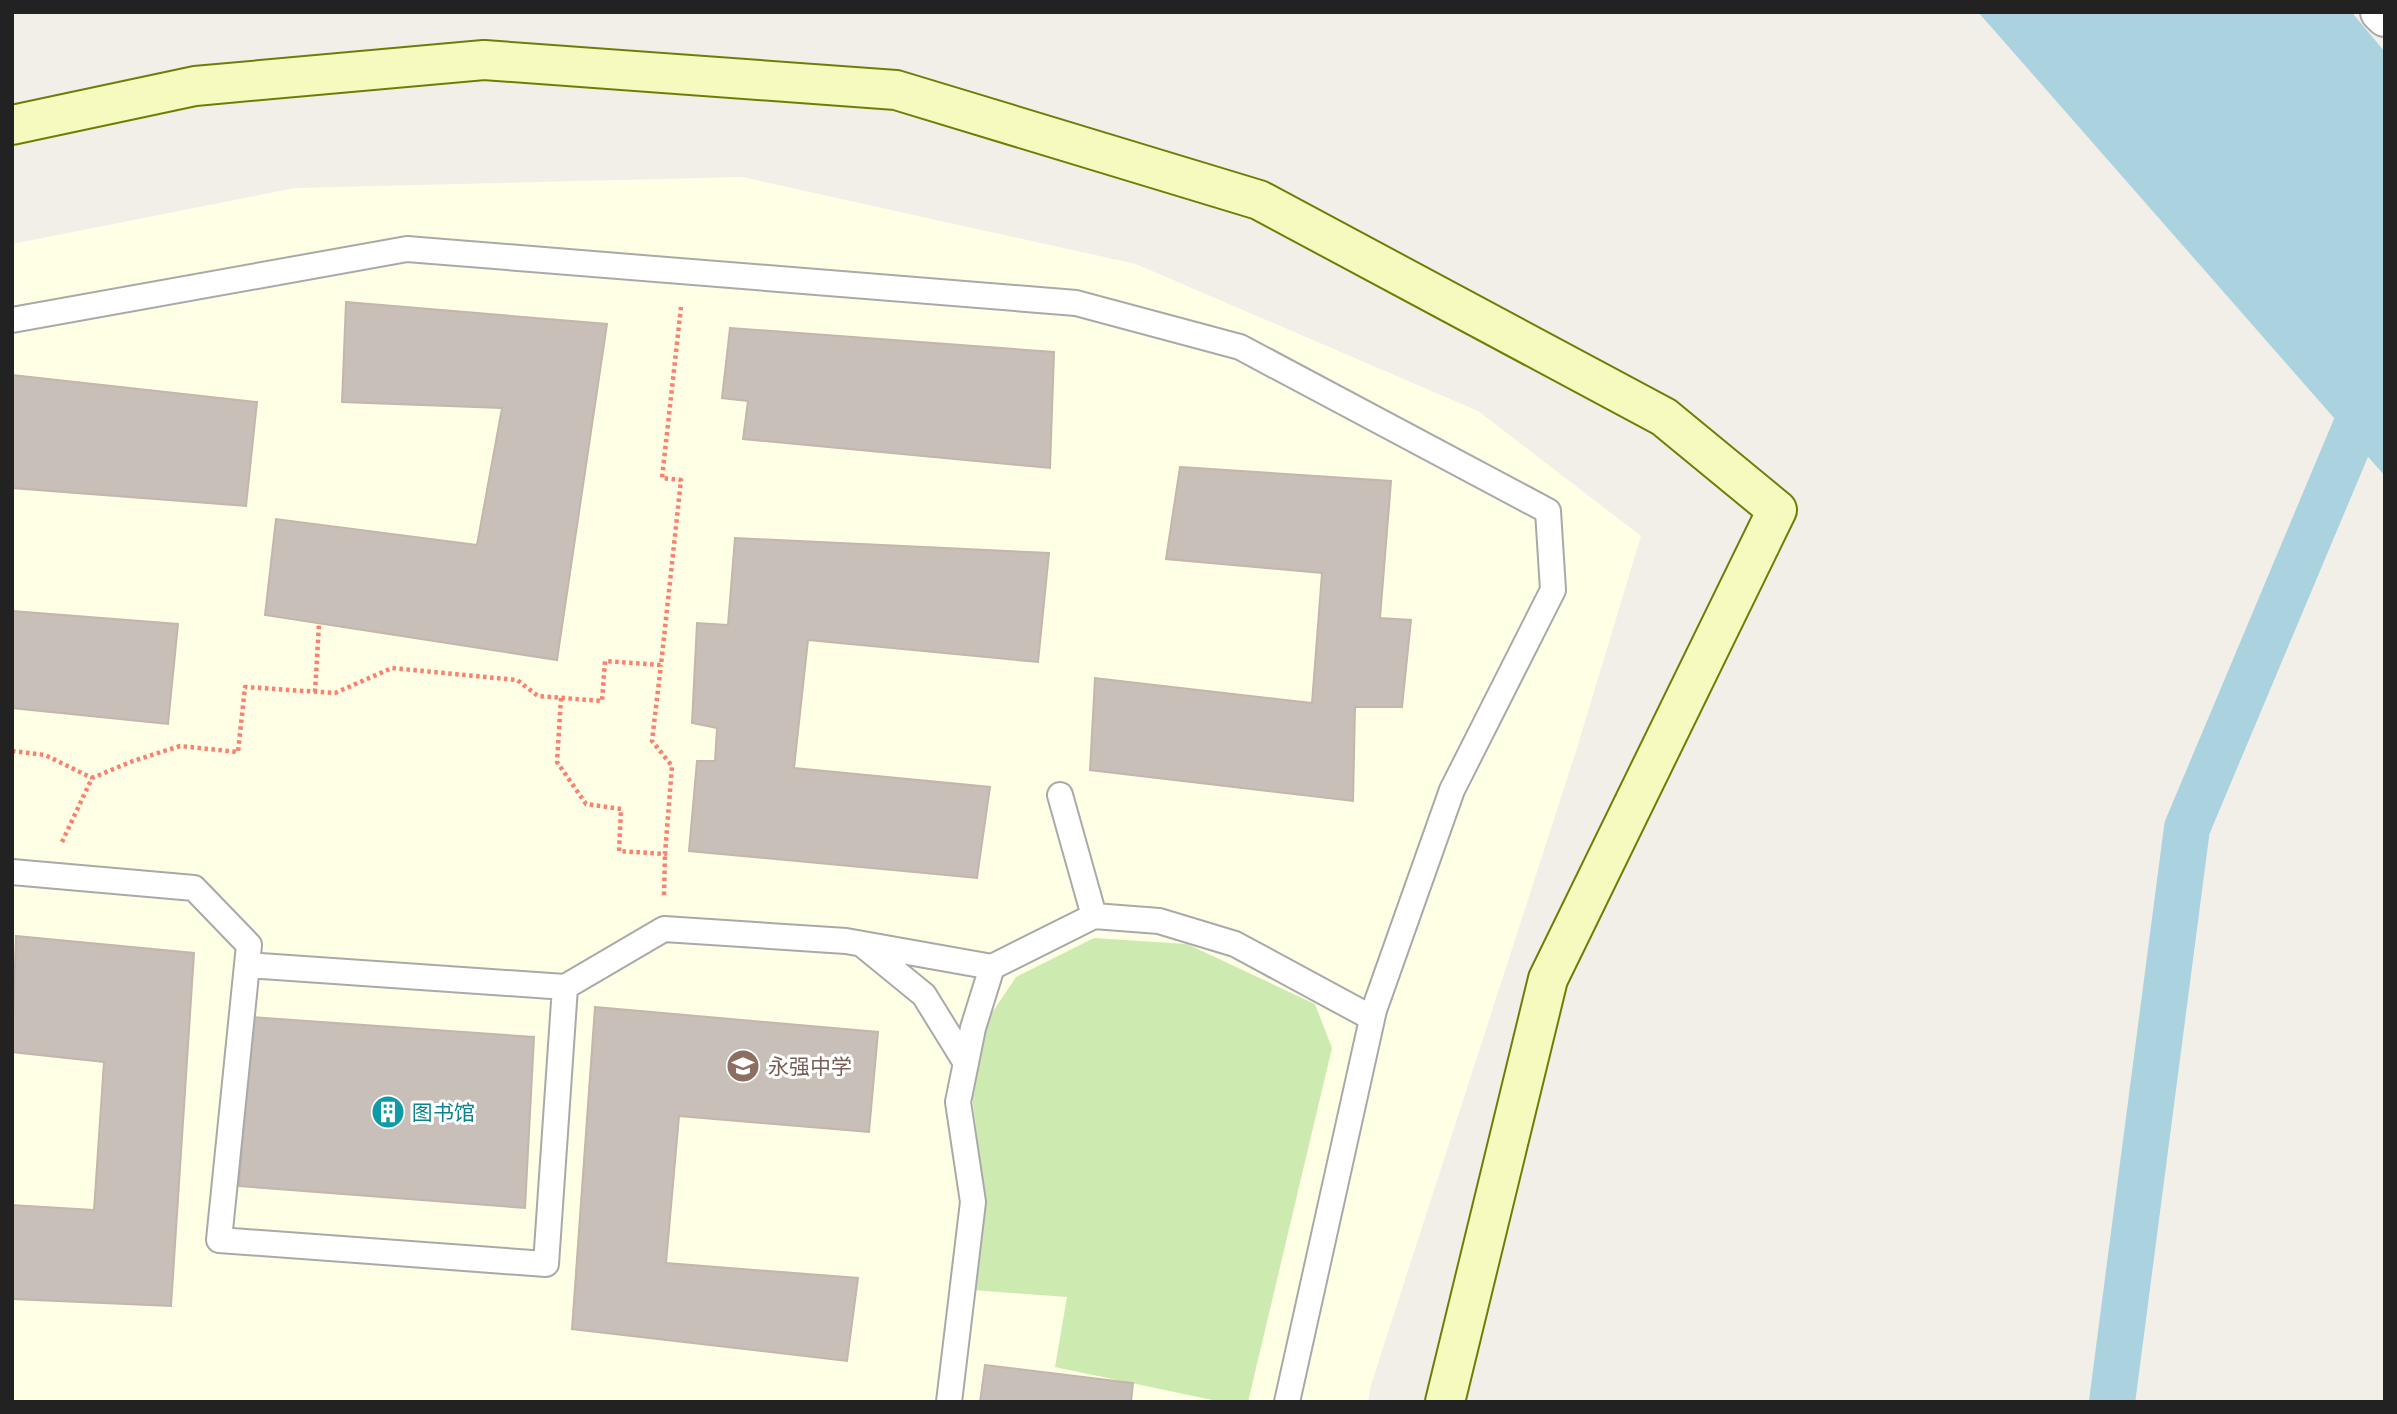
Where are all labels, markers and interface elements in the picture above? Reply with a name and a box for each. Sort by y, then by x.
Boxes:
school or university icon: 永强中学 [724,1047,762,1085]
place label: 永强中学 [768,1050,852,1082]
building icon: 图书馆 [369,1093,407,1131]
place label: 图书馆 [412,1096,475,1128]

